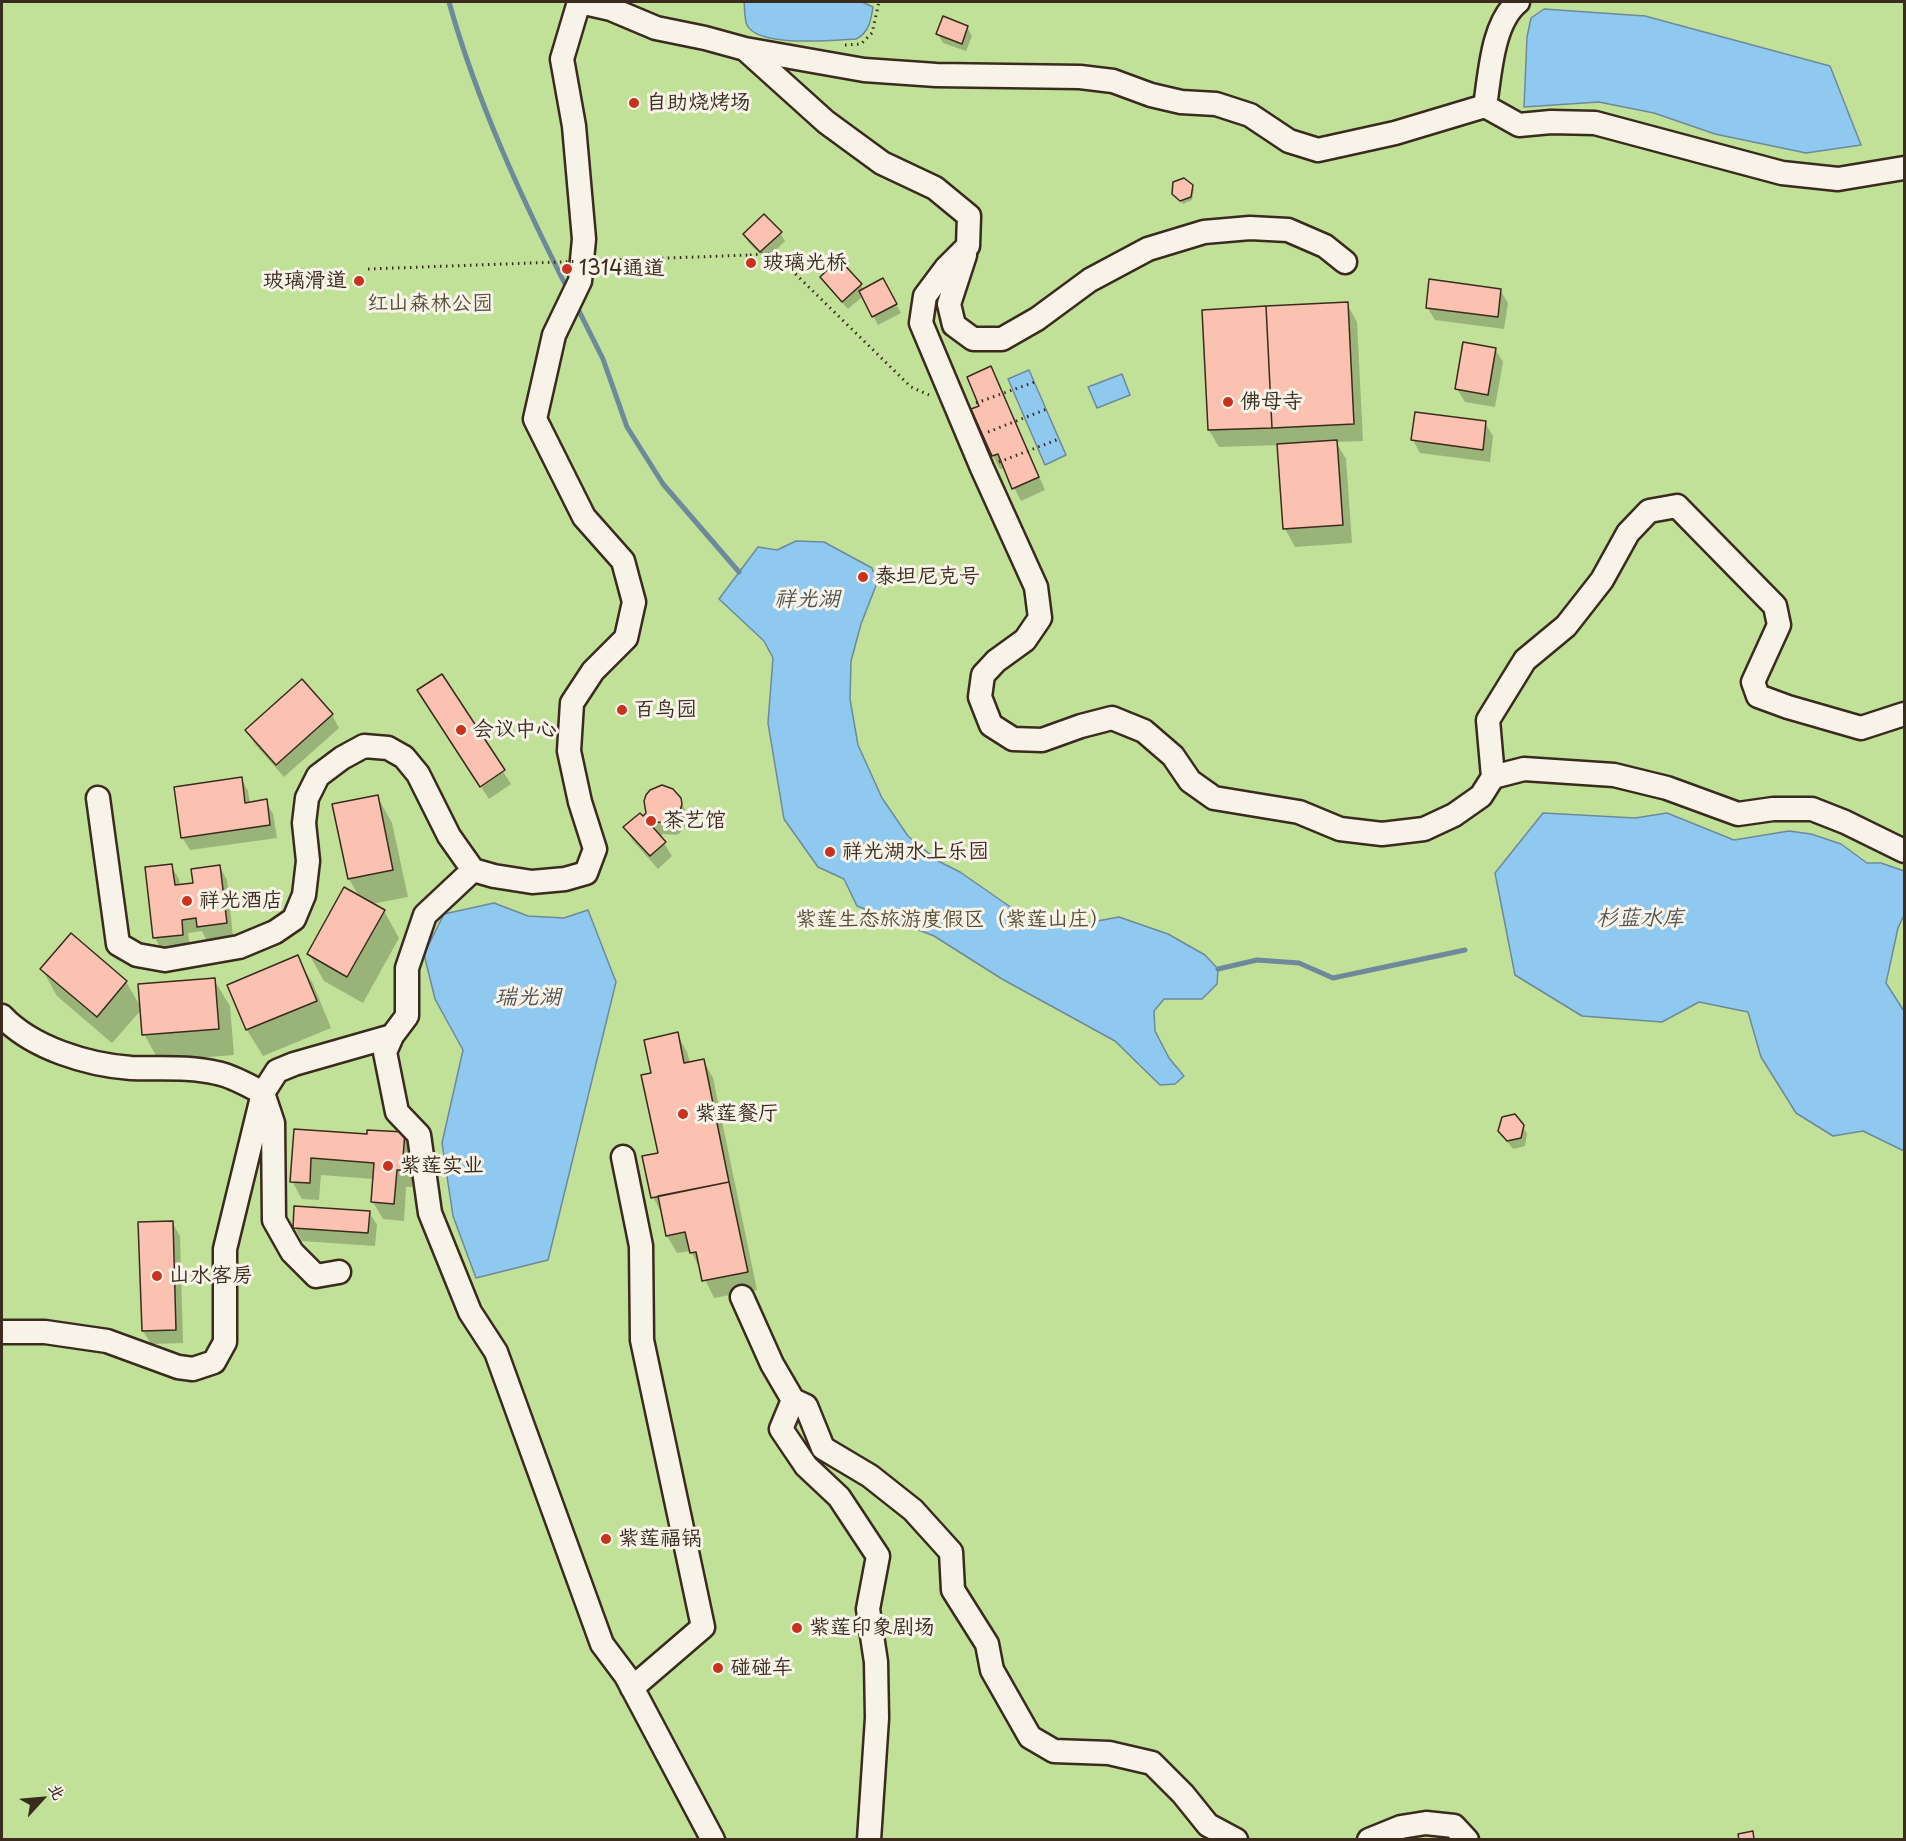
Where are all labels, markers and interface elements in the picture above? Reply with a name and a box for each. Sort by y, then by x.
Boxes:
place label: 自助烧烤场 [646,90,751,116]
marker: 自助烧烤场 [627,96,641,110]
place label: 玻璃光桥 [763,250,847,276]
place label: 1314通道 [579,256,665,282]
marker: 玻璃光桥 [744,256,758,270]
marker: 1314通道 [560,262,574,276]
place label: 玻璃滑道 [263,268,347,294]
marker: 玻璃滑道 [352,274,366,288]
park label: 红山森林公园 [367,291,493,317]
place label: 佛母寺 [1240,389,1303,415]
marker: 佛母寺 [1221,395,1235,409]
place label: 泰坦尼克号 [875,564,980,590]
marker: 泰坦尼克号 [856,570,870,584]
water label: 祥光湖 [774,587,840,613]
place label: 百鸟园 [634,697,697,723]
marker: 百鸟园 [615,703,629,717]
place label: 会议中心 [473,717,557,743]
marker: 会议中心 [454,723,468,737]
place label: 茶艺馆 [663,808,726,834]
marker: 茶艺馆 [644,814,658,828]
place label: 祥光湖水上乐园 [842,839,989,865]
marker: 祥光湖水上乐园 [823,845,837,859]
place label: 祥光酒店 [199,888,283,914]
marker: 祥光酒店 [180,894,194,908]
water label: 杉蓝水库 [1596,906,1684,932]
park label: 紫莲生态旅游度假区（紫莲山庄） [796,907,1110,933]
water label: 瑞光湖 [495,985,561,1011]
place label: 紫莲餐厅 [695,1101,779,1127]
marker: 紫莲餐厅 [676,1107,690,1121]
place label: 紫莲实业 [400,1153,484,1179]
marker: 紫莲实业 [381,1159,395,1173]
place label: 山水客房 [169,1263,253,1289]
marker: 山水客房 [150,1269,164,1283]
place label: 紫莲福锅 [618,1526,702,1552]
marker: 紫莲福锅 [599,1532,613,1546]
place label: 紫莲印象剧场 [809,1615,935,1641]
marker: 紫莲印象剧场 [790,1621,804,1635]
place label: 碰碰车 [730,1655,793,1681]
marker: 碰碰车 [711,1661,725,1675]
north arrow [12,1769,72,1829]
text: 北 [44,1779,72,1804]

